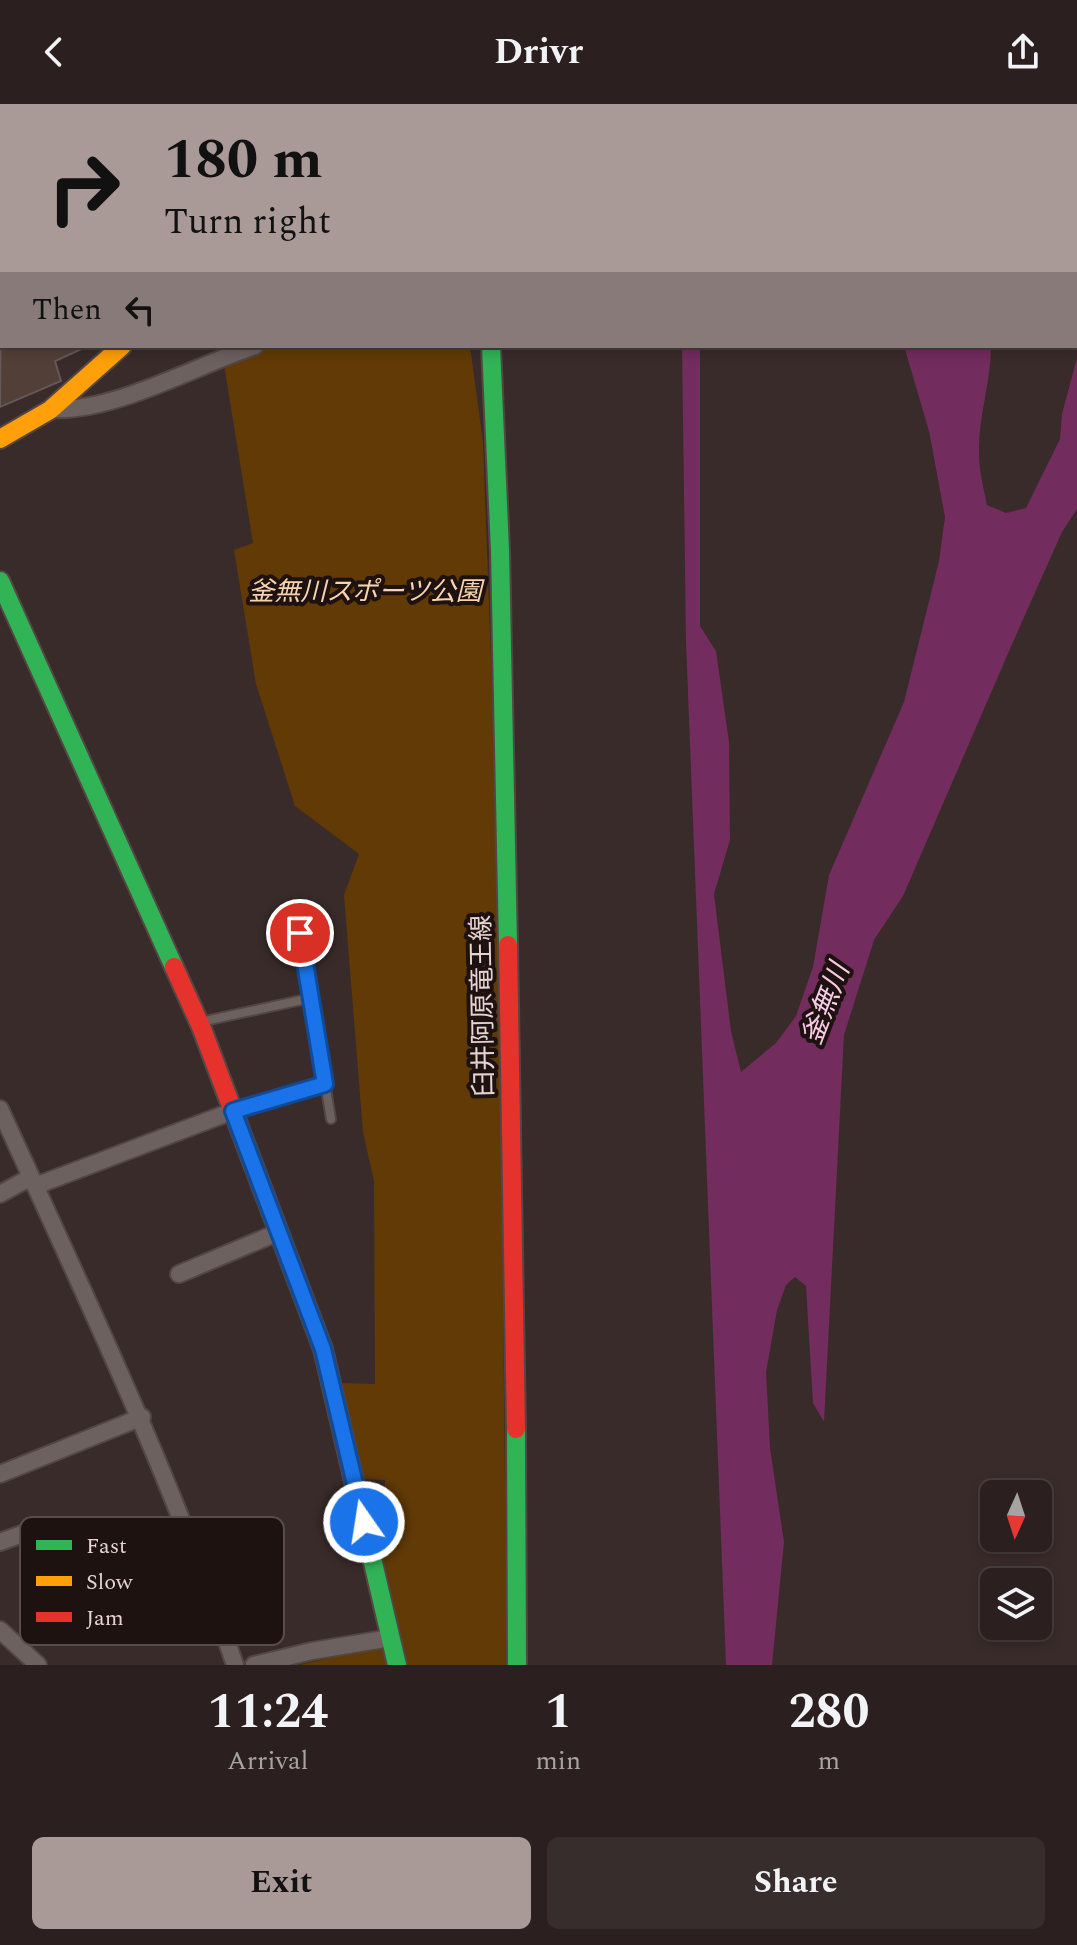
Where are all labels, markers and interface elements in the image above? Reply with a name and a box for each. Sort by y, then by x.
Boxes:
text: Drivr [494,25,583,80]
icon: back [32,30,76,74]
icon: share [1001,30,1045,74]
text: 180 m [164,118,323,203]
icon: right [32,136,136,240]
text: Turn right [164,195,331,250]
text: Then [32,287,102,333]
icon: left [118,288,162,332]
park label: 釜無川スポーツ公園 [248,572,486,612]
pin [266,899,334,967]
icon: arrive [278,911,322,955]
street label: 臼井阿原竜王線 [461,915,505,1097]
water label: 釜無川 [791,954,862,1051]
position arrow [322,1480,406,1564]
north arrow [980,1480,1052,1552]
map controls [980,1480,1052,1640]
legend [20,1517,284,1645]
text: Fast [86,1530,127,1563]
text: Slow [86,1566,134,1599]
button: layers [980,1568,1052,1640]
text: Jam [86,1602,124,1635]
text: 11:24 [208,1676,328,1749]
text: 1 [545,1676,572,1749]
text: 280 [789,1676,869,1749]
text: Arrival [227,1741,308,1781]
text: min [536,1741,581,1781]
text: m [818,1741,840,1781]
button: Exit [32,1837,531,1929]
button: Share [547,1837,1045,1929]

